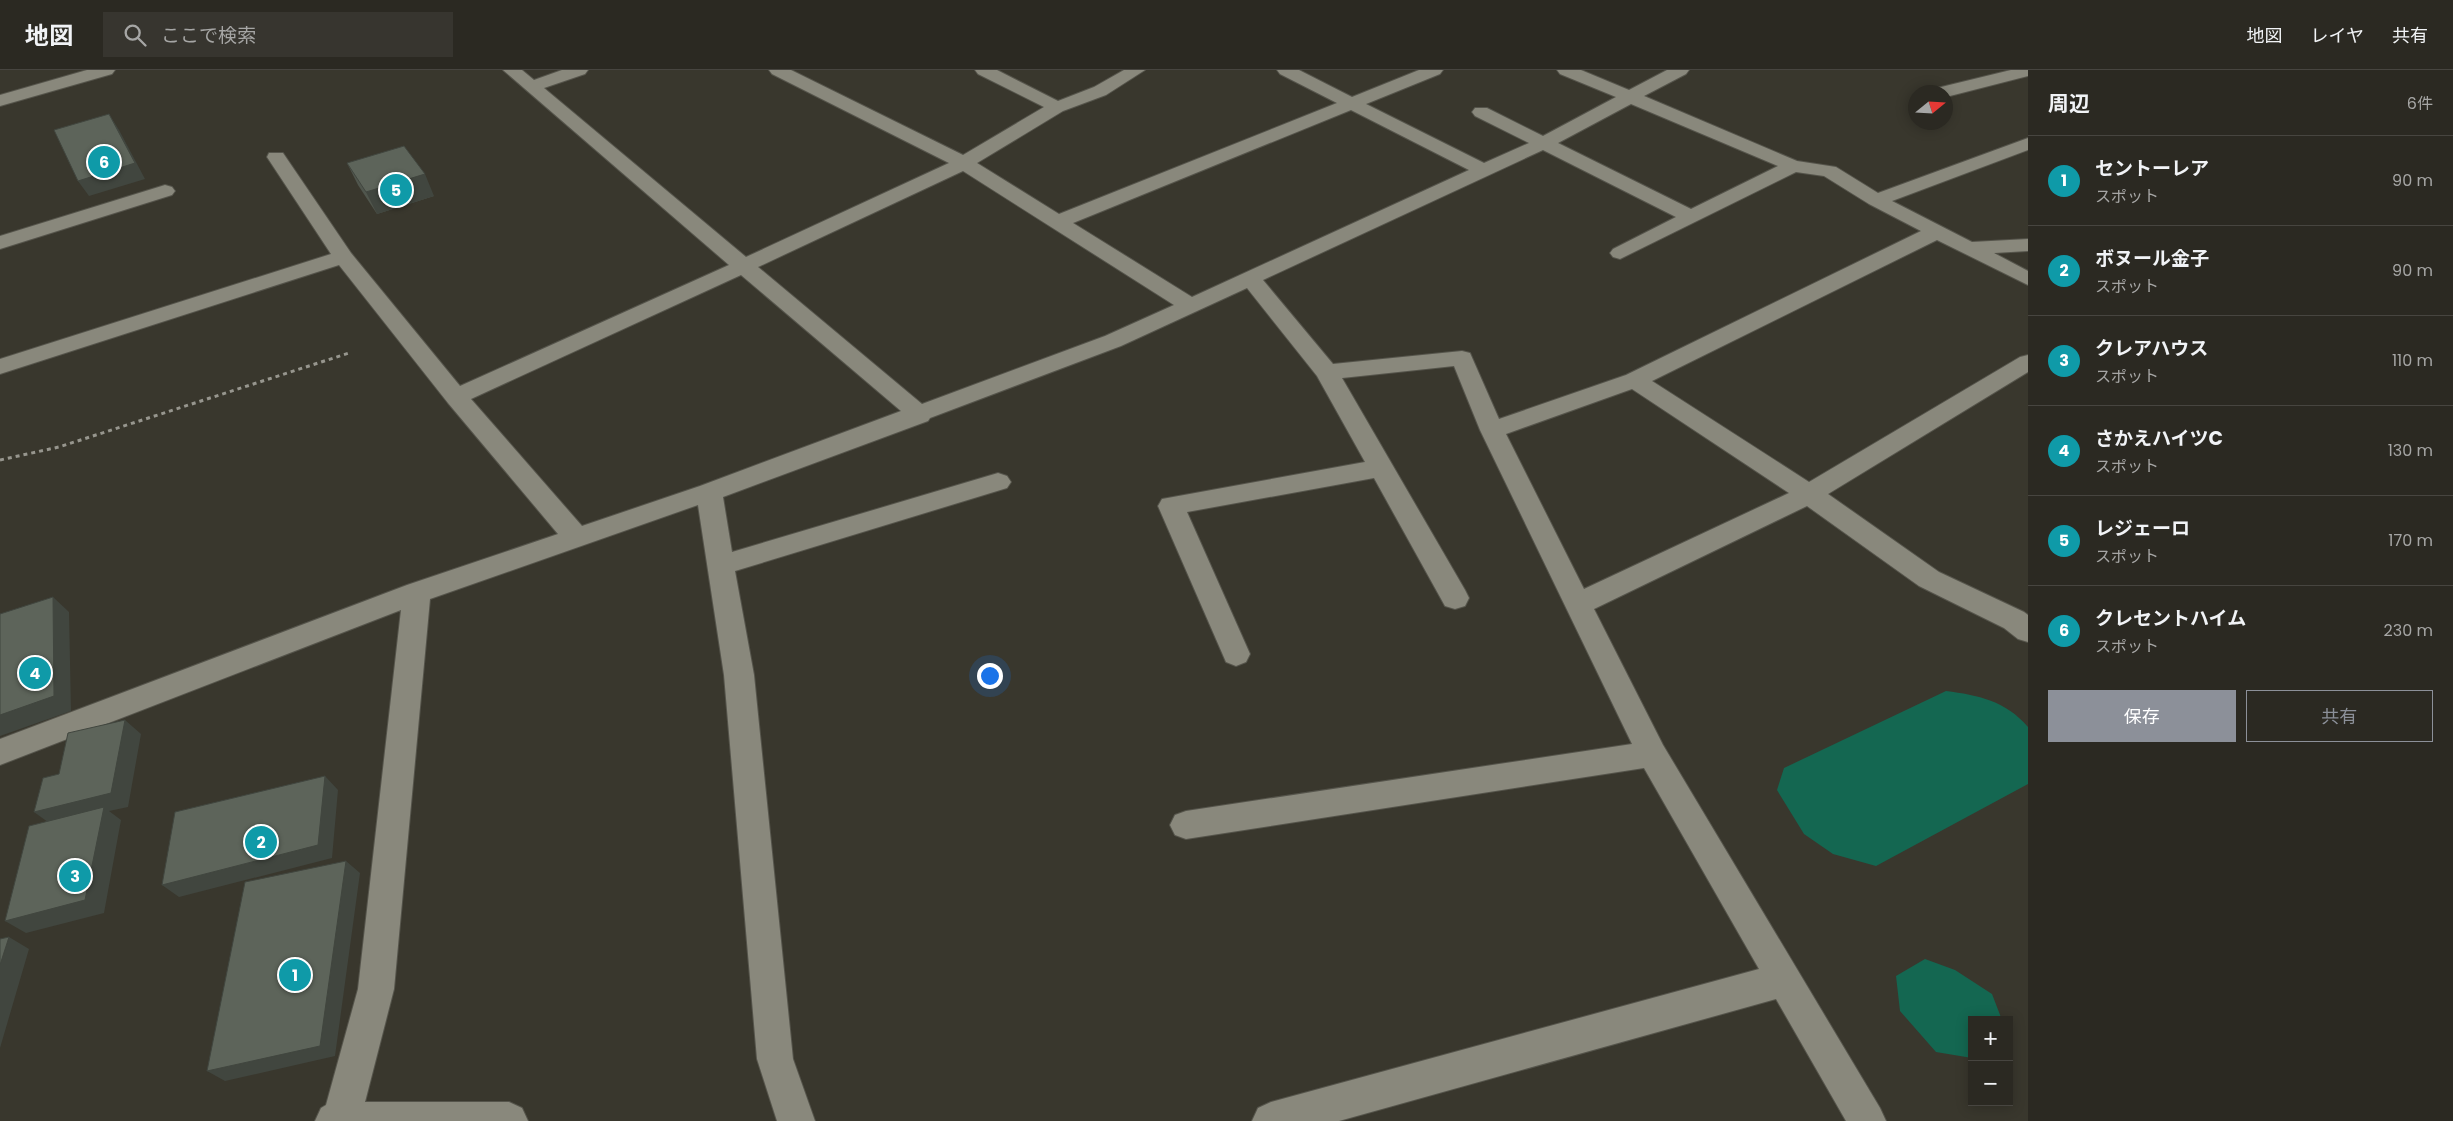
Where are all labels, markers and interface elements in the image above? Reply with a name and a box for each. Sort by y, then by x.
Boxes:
search box [103,12,453,57]
text: 地図 [25,19,73,52]
icon: search [121,21,149,49]
text: ここで検索 [161,22,256,49]
text: 地図 [2247,23,2283,48]
text: レイヤ [2311,23,2364,48]
text: 共有 [2392,23,2428,48]
north arrow [1908,85,1953,130]
text: 周辺 [2048,89,2090,118]
text: 6件 [2407,92,2433,115]
pin: 6 [88,143,120,181]
text: セントーレア [2095,155,2209,182]
text: 1 [2061,169,2067,192]
text: 90 m [2392,169,2433,192]
pin: 5 [380,171,412,209]
text: スポット [2095,185,2159,208]
text: ボヌール金子 [2095,245,2209,272]
text: 2 [2059,259,2069,282]
text: 90 m [2392,259,2433,282]
text: スポット [2095,275,2159,298]
text: クレアハウス [2095,335,2208,362]
text: 3 [2059,349,2069,372]
text: 110 m [2392,349,2433,372]
text: スポット [2095,365,2159,388]
text: さかえハイツC [2095,425,2223,452]
text: 4 [2059,439,2069,462]
text: 130 m [2388,439,2433,462]
text: スポット [2095,455,2159,478]
text: レジェーロ [2095,515,2190,542]
text: 5 [2059,529,2069,552]
text: 170 m [2388,529,2433,552]
text: スポット [2095,545,2159,568]
text: クレセントハイム [2095,605,2246,632]
text: 6 [2059,619,2069,642]
text: 230 m [2384,619,2433,642]
text: スポット [2095,635,2159,658]
pin: 4 [19,654,51,692]
your location [977,663,1003,689]
button: 保存 [2048,690,2236,742]
button: 共有 [2246,690,2433,742]
pin: 2 [245,823,277,861]
pin: 3 [59,857,91,895]
pin: 1 [279,956,311,994]
map controls [1968,1016,2013,1106]
button: + [1968,1016,2013,1061]
button: − [1968,1061,2013,1106]

